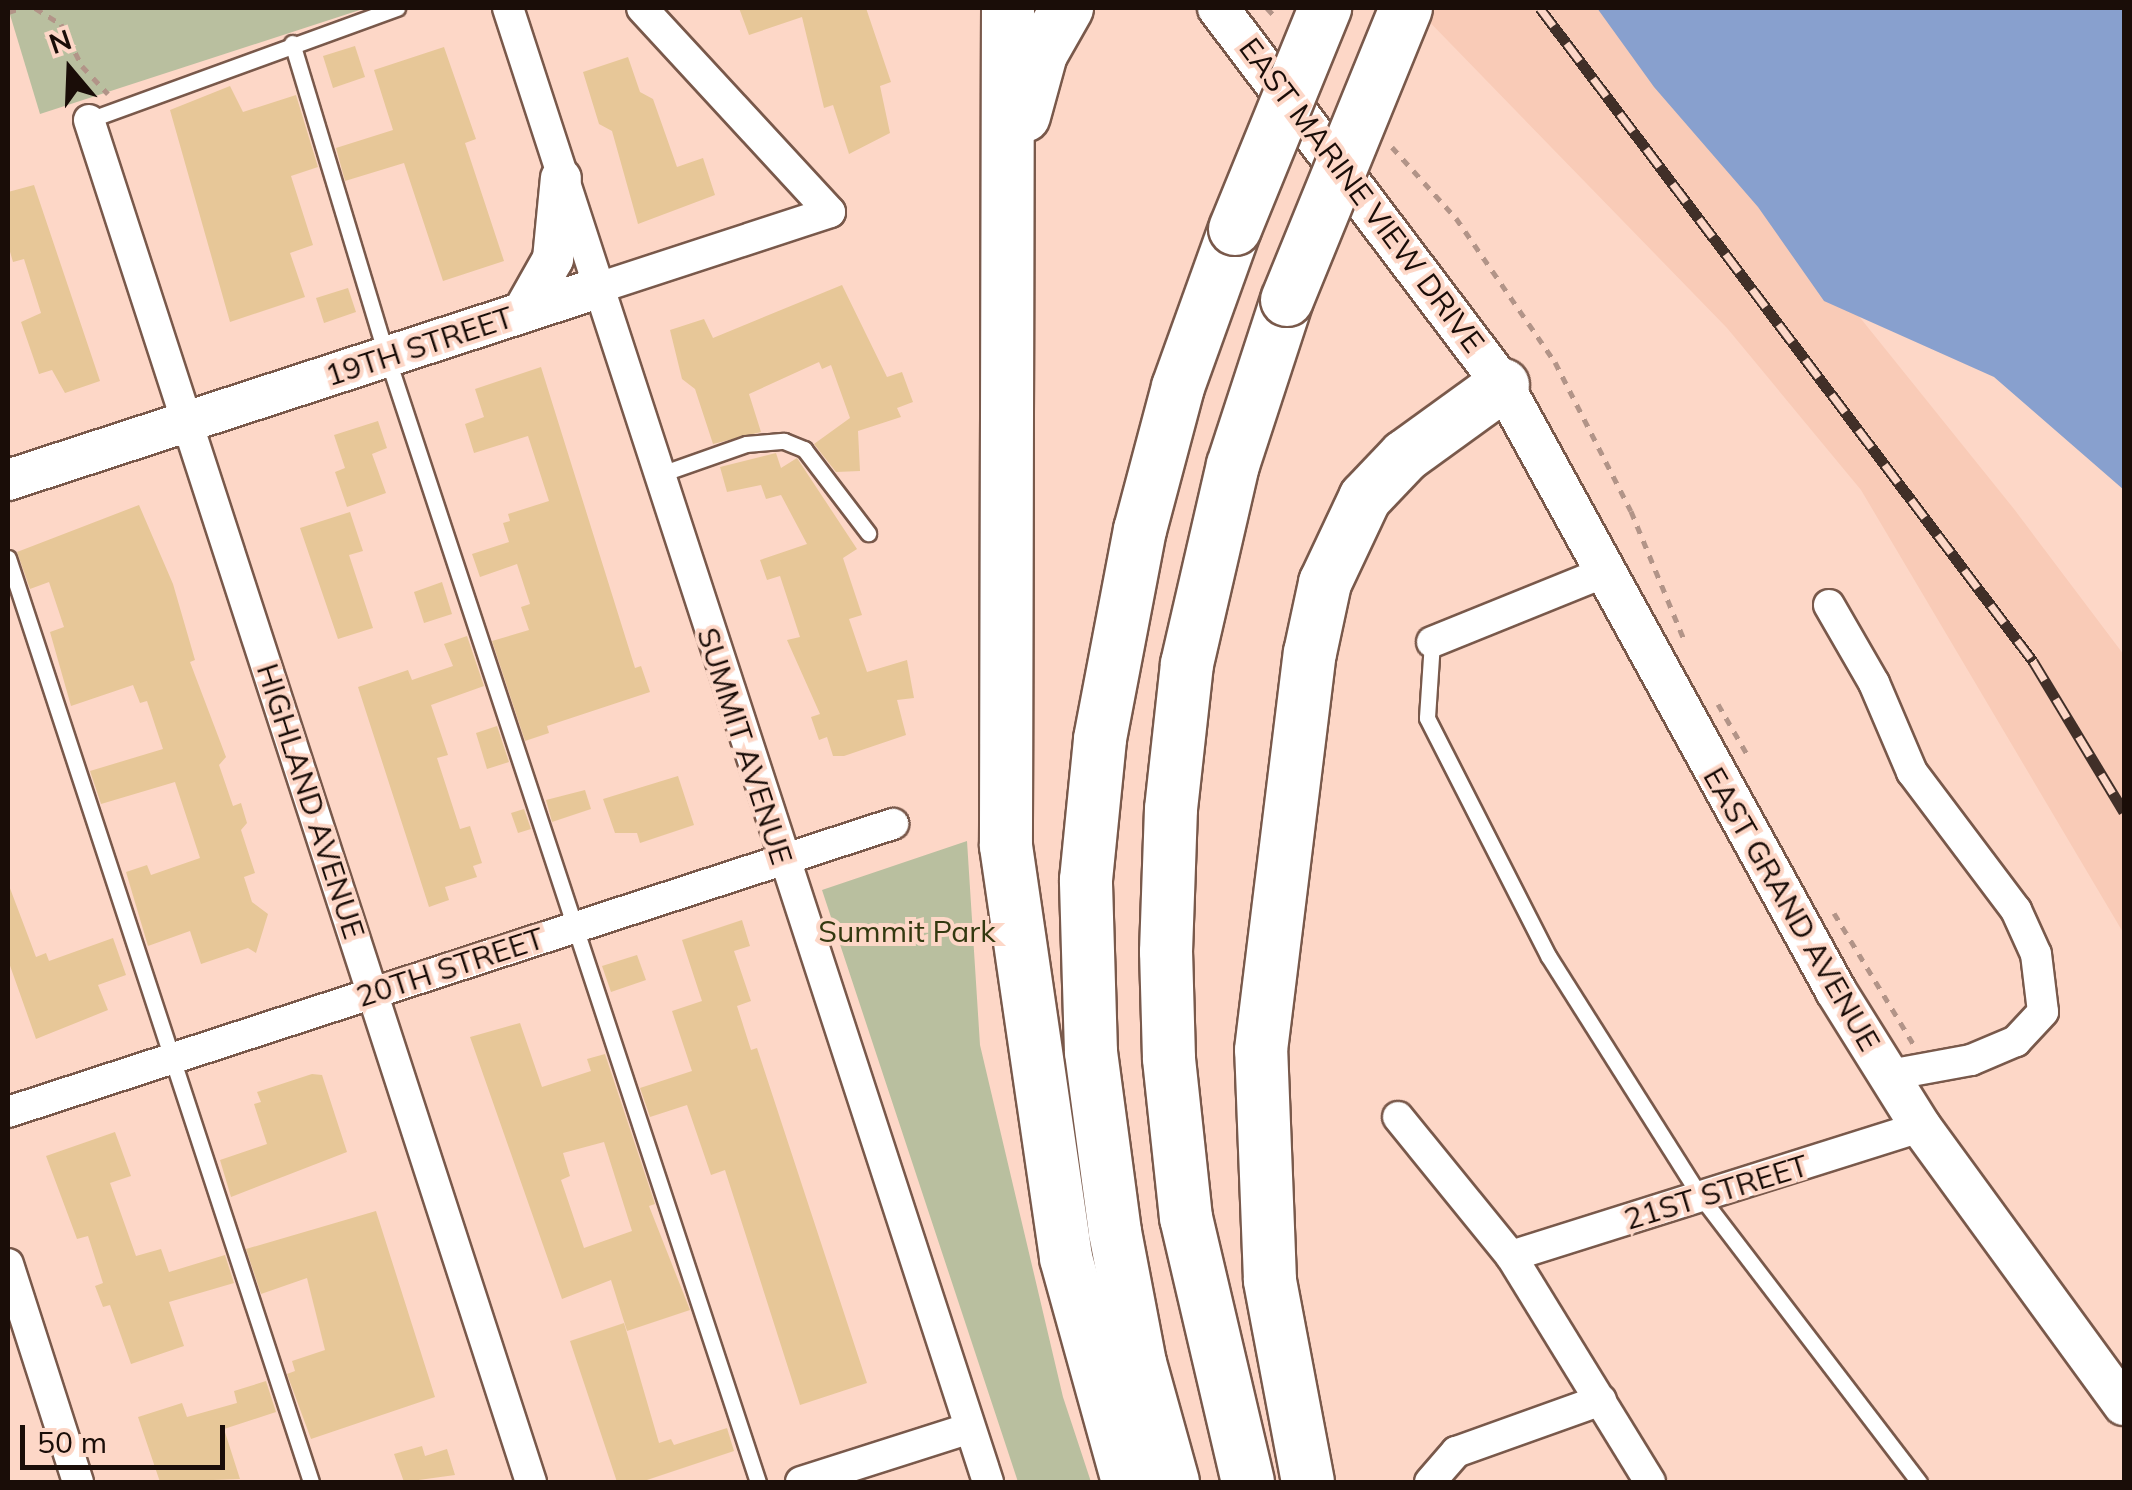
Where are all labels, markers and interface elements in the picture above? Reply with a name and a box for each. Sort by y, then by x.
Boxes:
north arrow [20,20,120,120]
text: N [44,21,76,61]
street label: EAST MARINE VIEW DRIVE [1232,31,1492,359]
street label: 19TH STREET [321,299,517,393]
street label: SUMMIT AVENUE [690,623,800,869]
street label: HIGHLAND AVENUE [250,659,372,943]
street label: EAST GRAND AVENUE [1696,761,1888,1057]
park label: Summit Park [818,913,996,949]
street label: 20TH STREET [352,920,548,1014]
street label: 21ST STREET [1620,1147,1812,1237]
scale bar [25,1405,230,1467]
text: 50 m [37,1423,107,1461]

